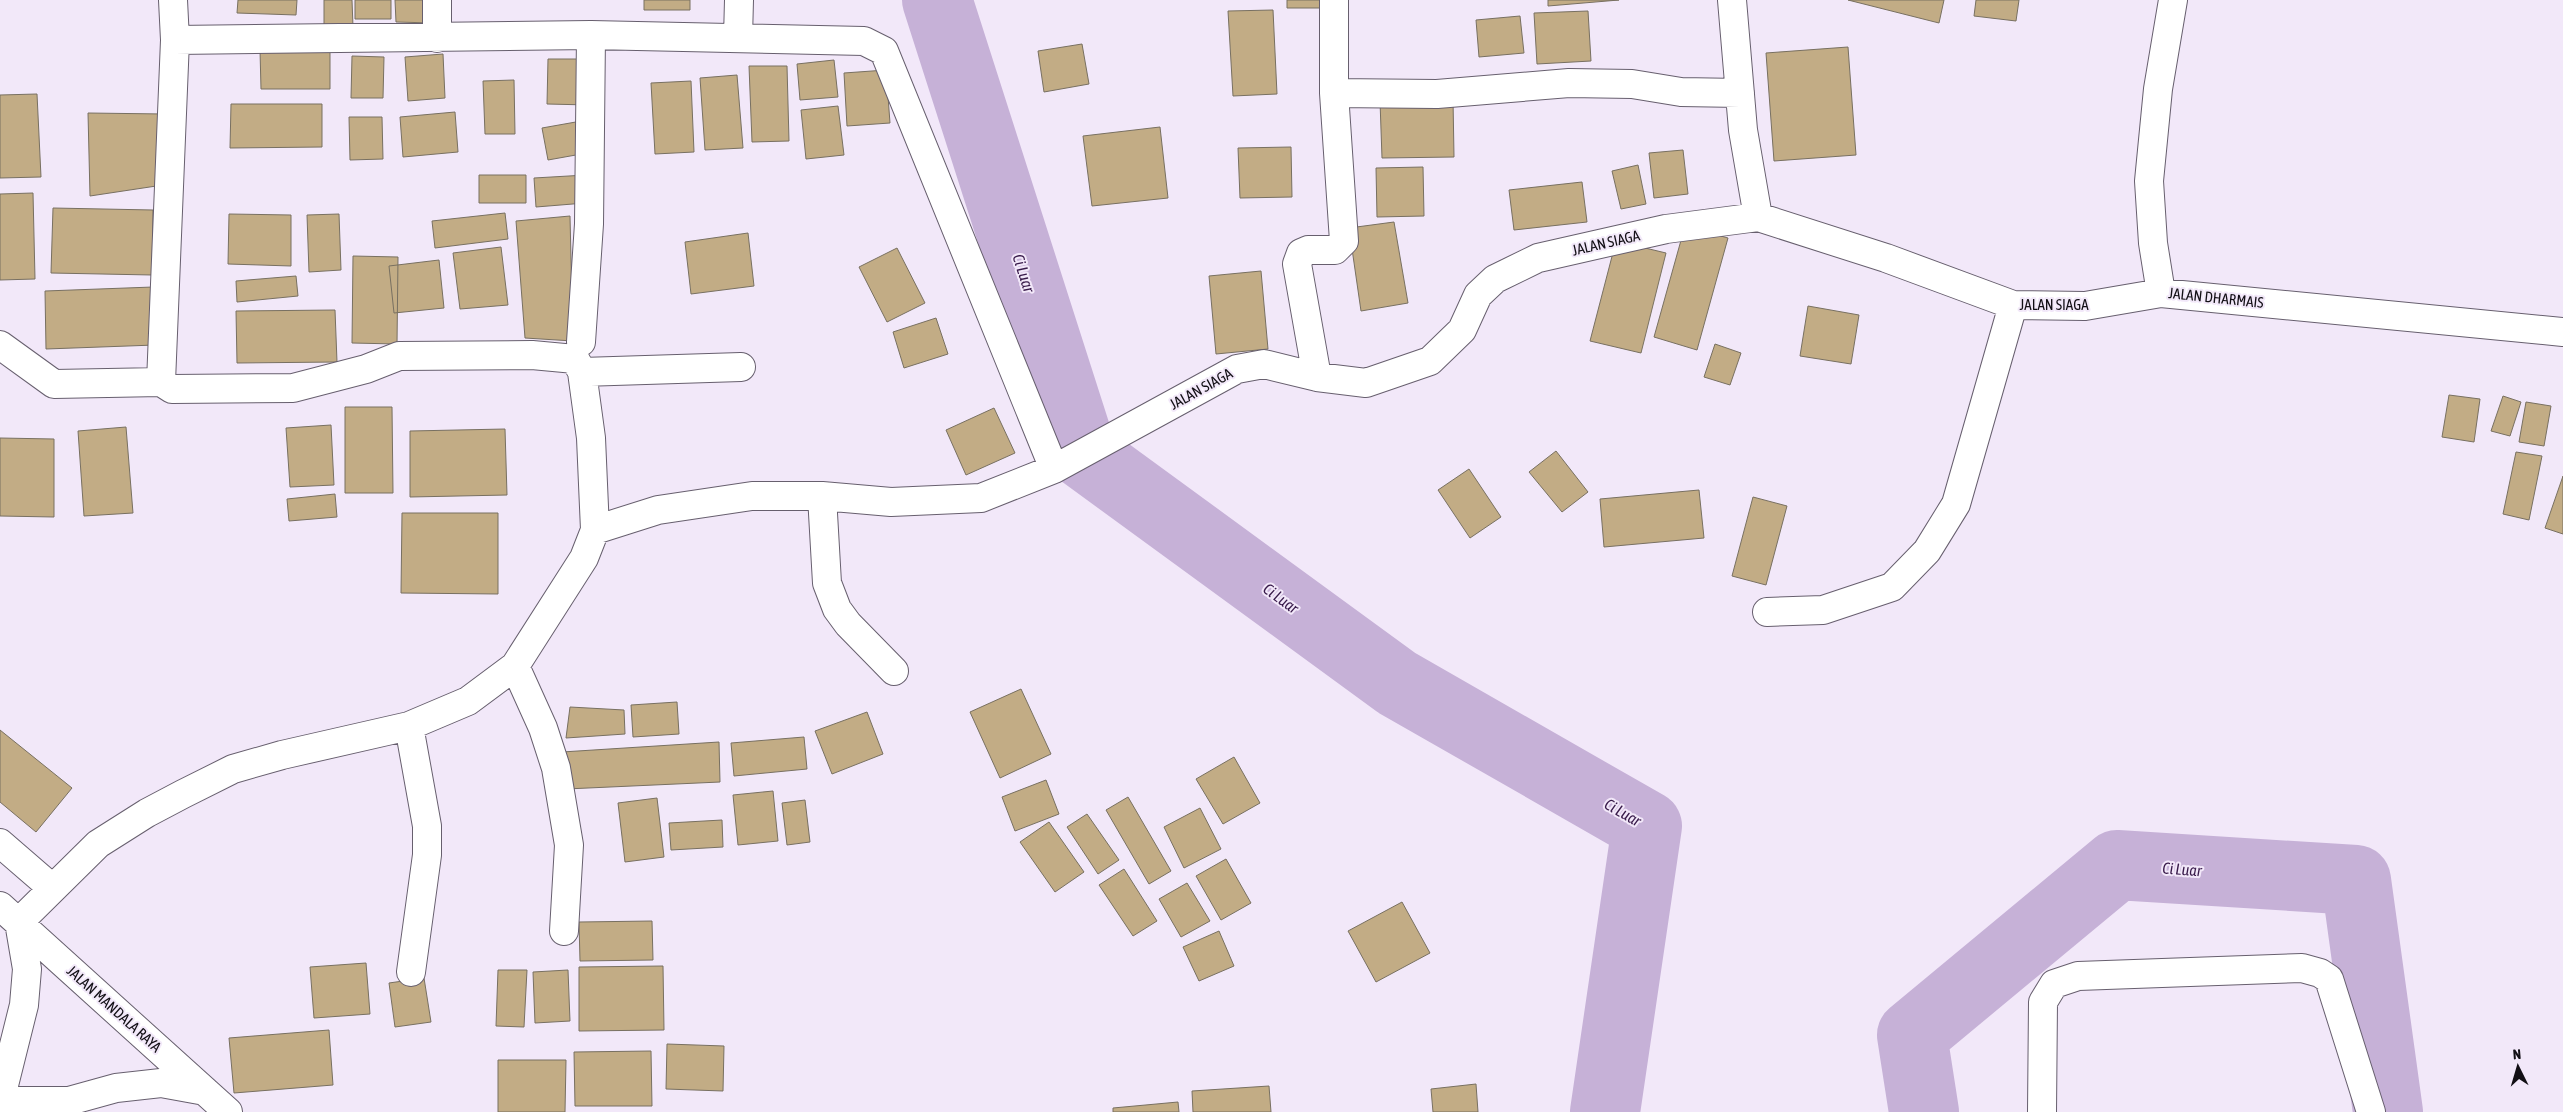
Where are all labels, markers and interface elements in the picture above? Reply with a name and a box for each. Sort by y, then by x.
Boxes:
street label: JALAN SIAGA [1570,226,1642,259]
water label: Ci Luar [1009,252,1039,296]
street label: JALAN DHARMAIS [2168,284,2265,311]
street label: JALAN SIAGA [2020,296,2089,313]
street label: JALAN SIAGA [1166,364,1236,413]
water label: Ci Luar [1260,579,1303,618]
water label: Ci Luar [1602,794,1646,830]
water label: Ci Luar [2162,859,2203,879]
street label: JALAN MANDALA RAYA [64,962,165,1056]
north arrow [2493,1042,2543,1092]
text: N [2512,1046,2522,1062]

